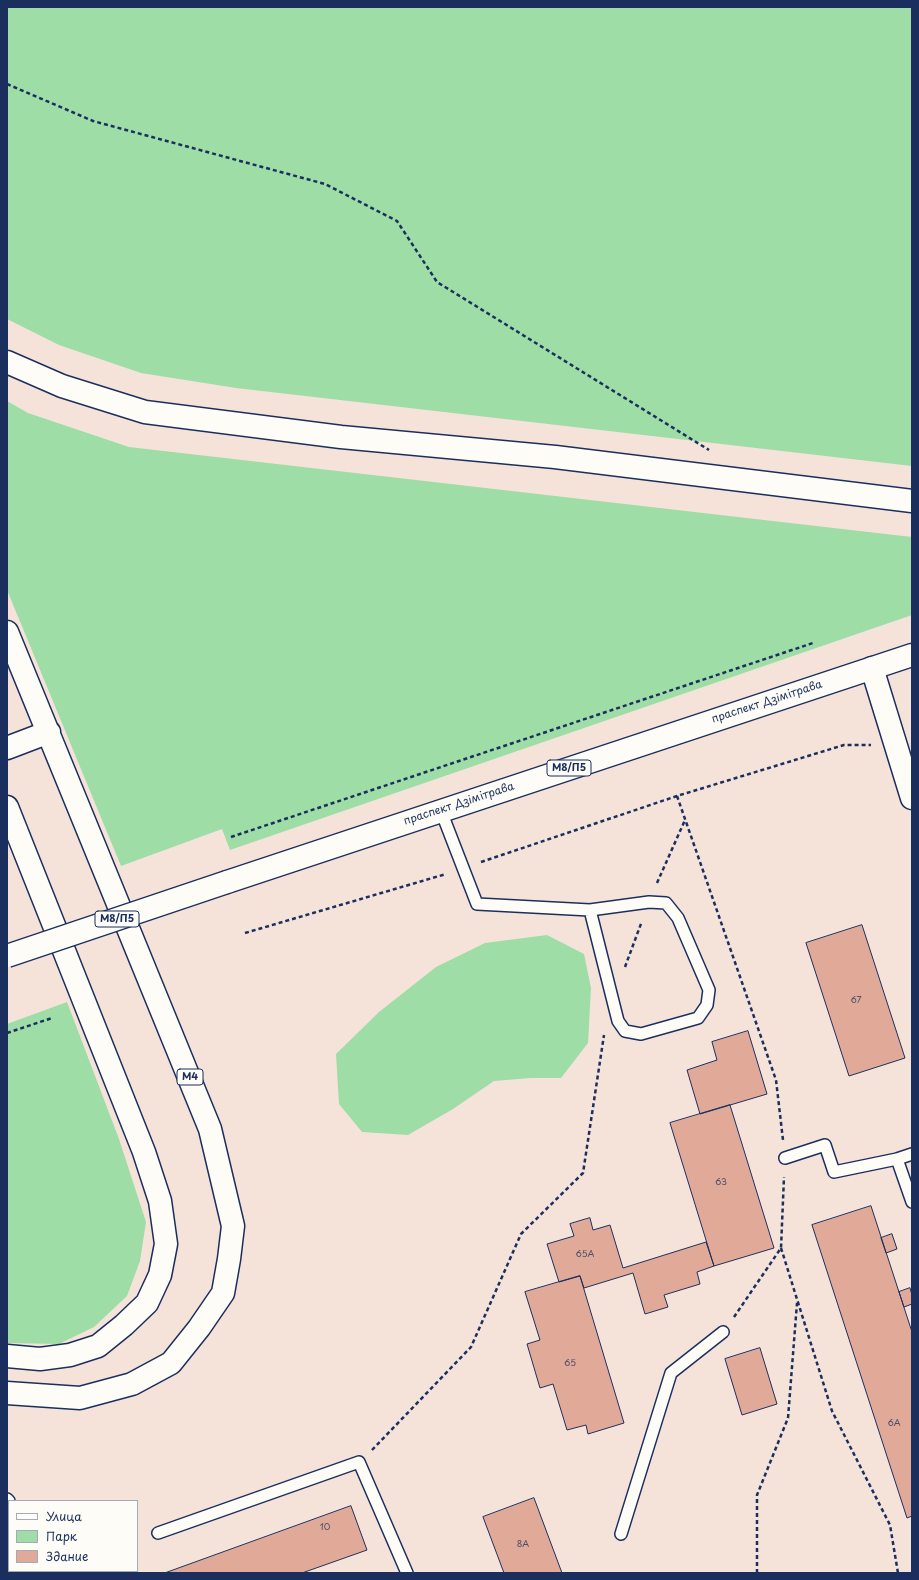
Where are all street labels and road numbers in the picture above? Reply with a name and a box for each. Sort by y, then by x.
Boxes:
street label: праспект Дзімітрава [710,678,824,726]
road number: М8/П5 [547,760,591,776]
street label: праспект Дзімітрава [402,780,516,828]
road number: М8/П5 [95,911,139,927]
road number: М4 [177,1069,203,1085]

